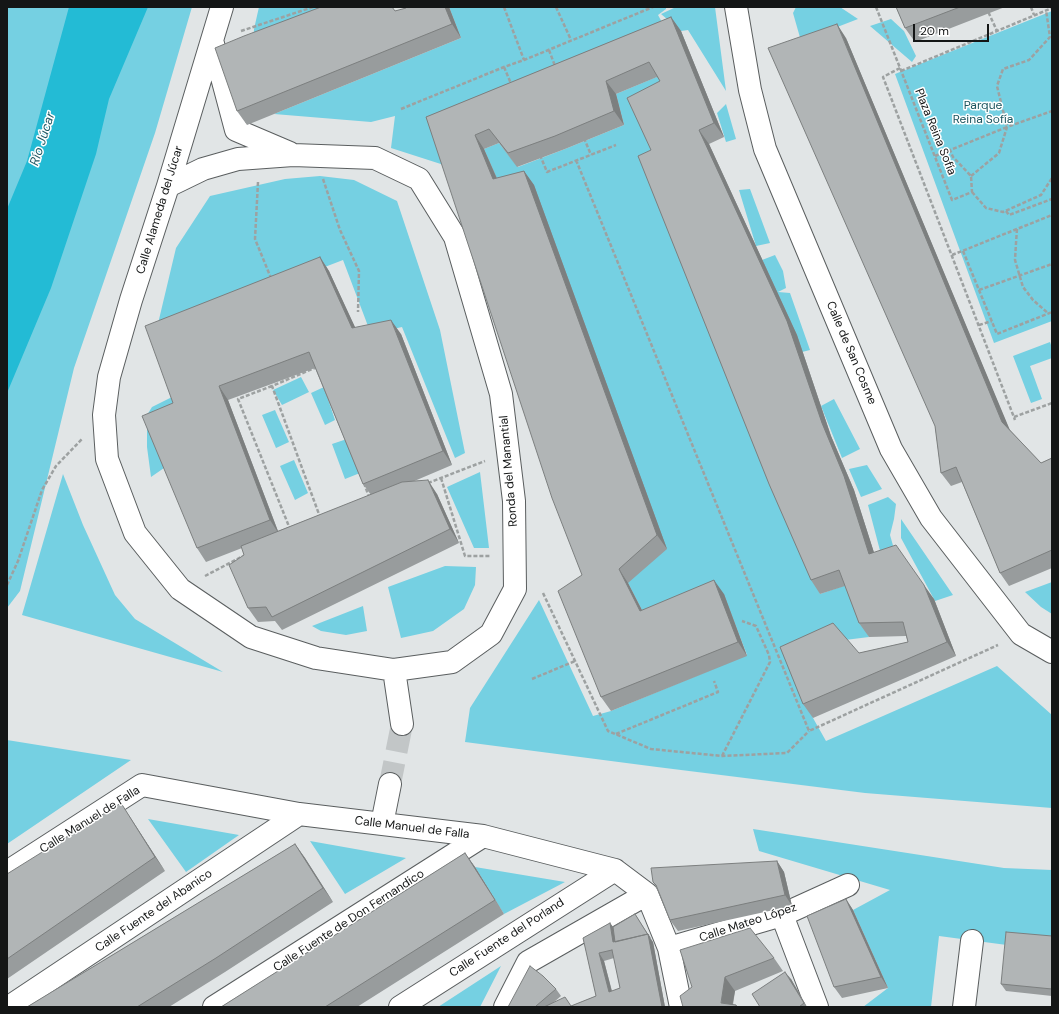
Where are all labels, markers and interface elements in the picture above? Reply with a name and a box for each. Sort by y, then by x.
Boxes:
scale bar [915,16,991,42]
text: 20 m [920,23,949,39]
street label: Plaza Reina Sofía [911,87,959,177]
park label: Parque Reina Sofía [953,99,1013,127]
water label: Río Júcar [27,110,59,168]
street label: Calle Alameda del Júcar [134,144,186,276]
street label: Calle de San Cosme [823,299,879,407]
street label: Ronda del Manantial [497,415,521,527]
street label: Calle Manuel de Falla [37,783,143,857]
street label: Calle Manuel de Falla [354,814,470,842]
street label: Calle Fuente del Abanico [93,866,215,956]
street label: Calle Fuente de Don Fernandico [271,867,427,975]
street label: Calle Fuente del Porland [447,895,567,981]
street label: Calle Mateo López [697,900,799,946]

